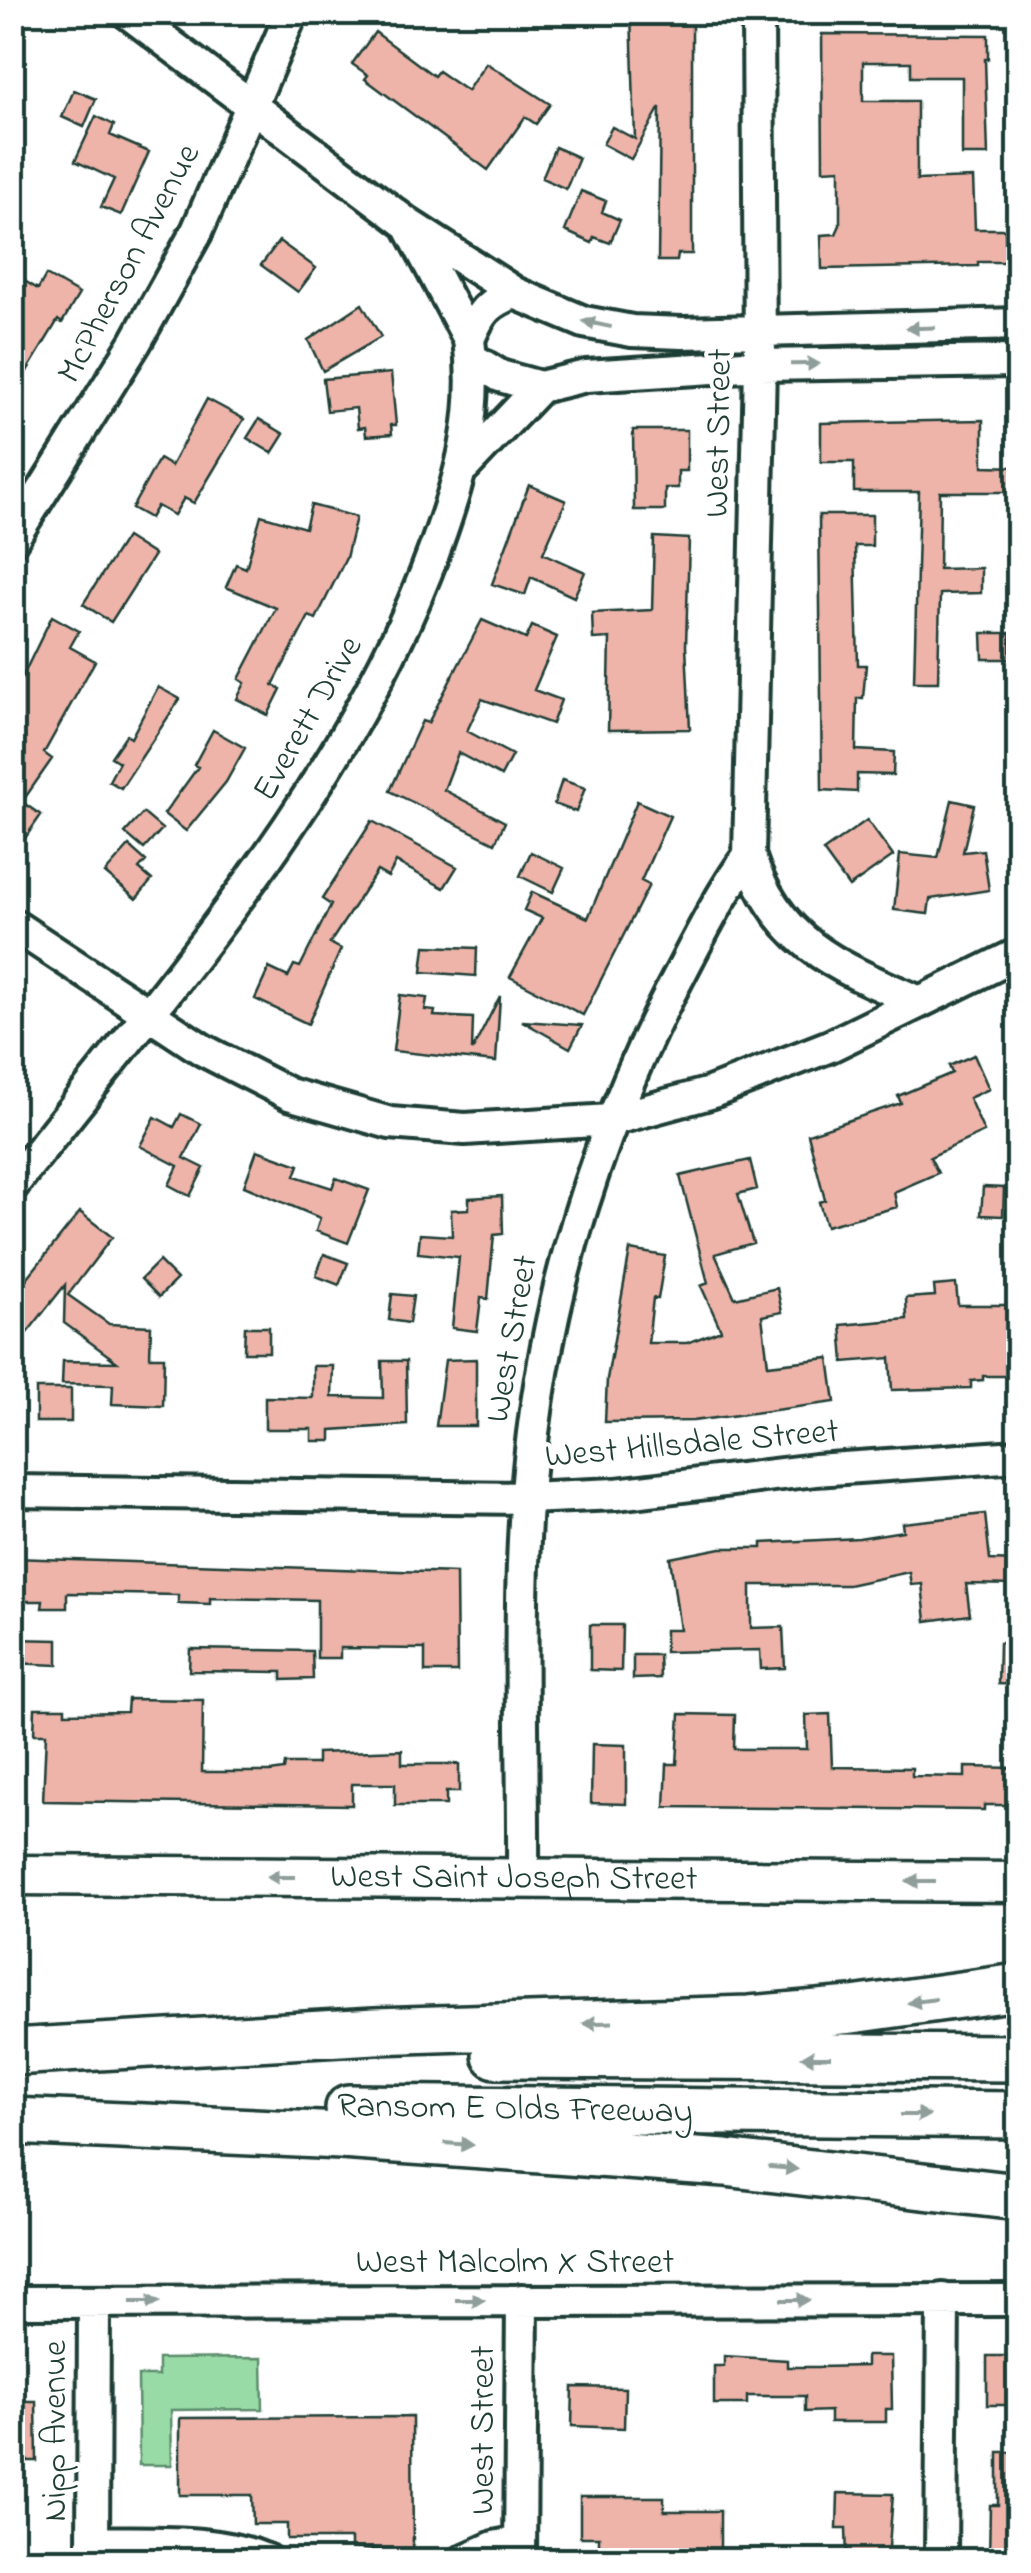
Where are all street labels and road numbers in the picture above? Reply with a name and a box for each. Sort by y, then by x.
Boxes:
street label: McPherson Avenue [45,135,215,393]
street label: West Street [693,348,747,518]
street label: Everett Drive [241,627,377,811]
street label: West Street [473,1251,553,1427]
street label: West Hillsdale Street [543,1407,841,1483]
street label: West Saint Joseph Street [330,1852,698,1905]
street label: Ransom E Olds Freeway [337,2081,693,2139]
street label: West Malcolm X Street [356,2238,675,2289]
street label: Nipp Avenue [31,2340,82,2522]
street label: West Street [459,2345,510,2515]

